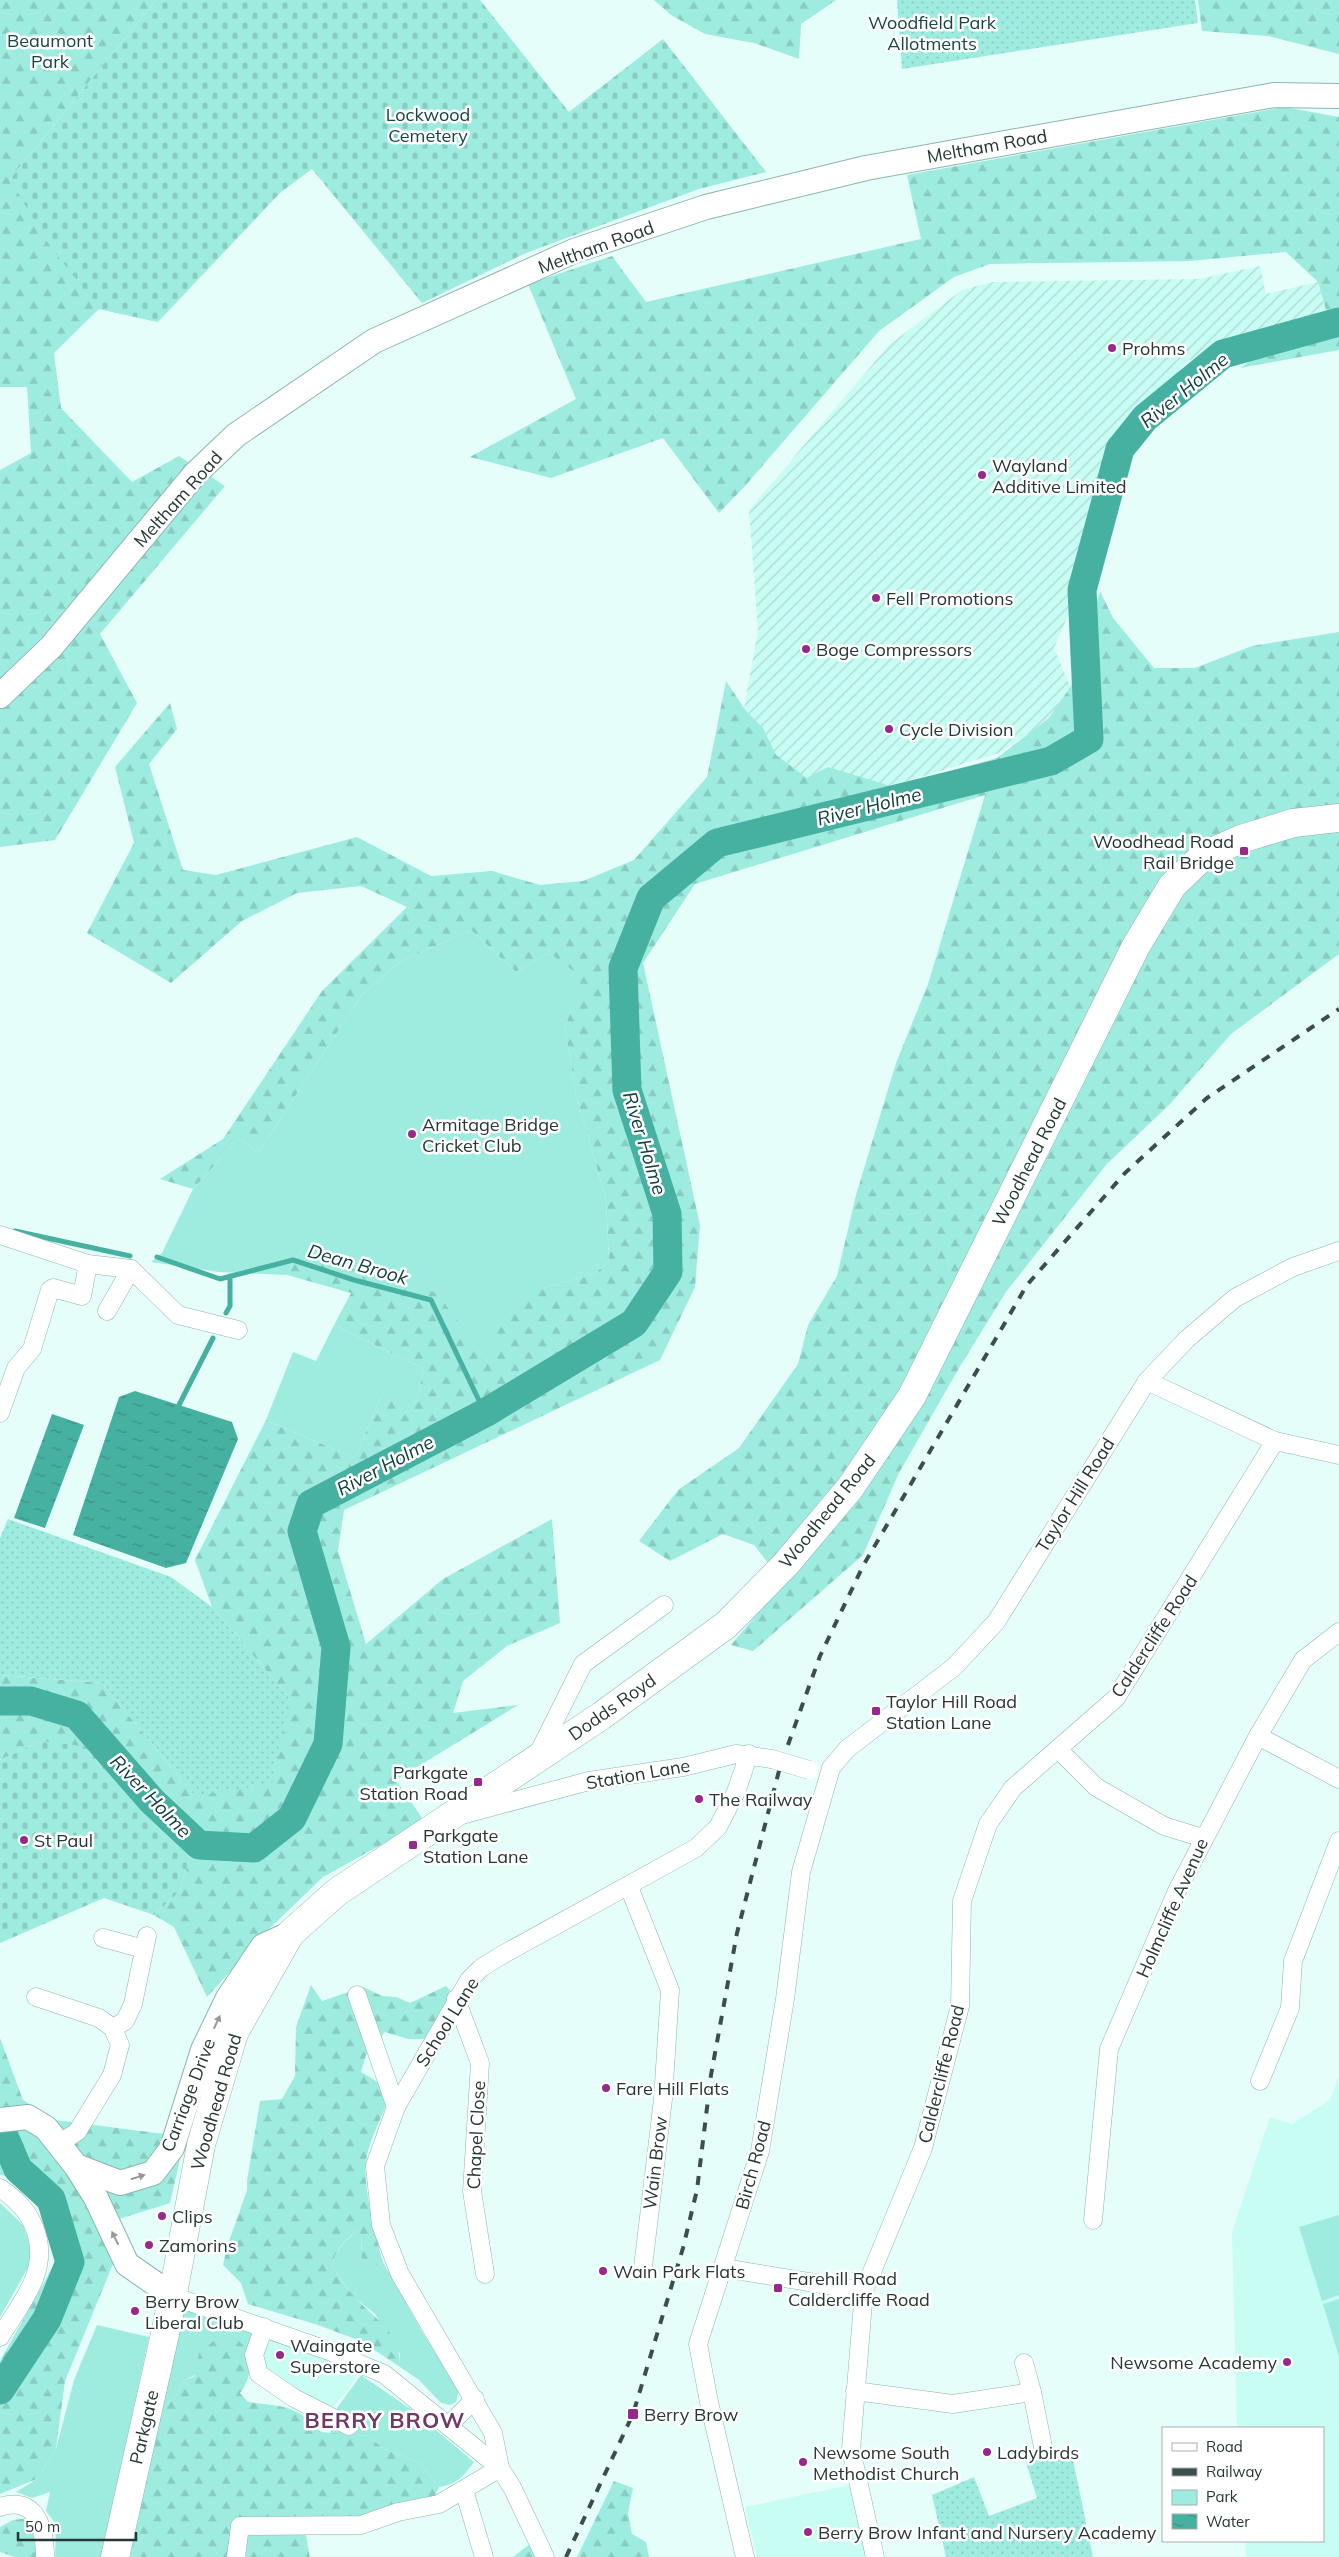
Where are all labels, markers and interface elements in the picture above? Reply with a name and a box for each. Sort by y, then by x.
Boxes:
park label: Woodfield Park Allotments [868,11,997,55]
park label: Beaumont Park [7,29,93,73]
park label: Lockwood Cemetery [386,103,470,147]
street label: Meltham Road [925,124,1049,168]
street label: Meltham Road [535,215,657,279]
place label: Prohms [1122,337,1186,360]
marker: Prohms [1106,342,1118,354]
water label: River Holme [1135,347,1233,433]
street label: Meltham Road [129,446,227,552]
place label: Wayland Additive Limited [992,454,1127,498]
marker: Wayland Additive Limited [976,469,988,481]
place label: Fell Promotions [886,587,1013,610]
marker: Fell Promotions [870,592,882,604]
place label: Boge Compressors [816,638,972,661]
marker: Boge Compressors [800,643,812,655]
place label: Cycle Division [899,718,1014,741]
marker: Cycle Division [883,723,895,735]
water label: River Holme [814,781,924,831]
place label: Woodhead Road Rail Bridge [1093,830,1234,874]
marker: Woodhead Road Rail Bridge [1238,845,1250,857]
water label: River Holme [618,1088,672,1198]
street label: Woodhead Road [987,1094,1071,1230]
place label: Armitage Bridge Cricket Club [422,1113,559,1157]
marker: Armitage Bridge Cricket Club [406,1128,418,1140]
water label: Dean Brook [305,1238,412,1290]
water label: River Holme [332,1429,438,1501]
street label: Taylor Hill Road [1031,1433,1119,1557]
street label: Woodhead Road [774,1449,880,1573]
street label: Caldercliffe Road [1106,1570,1202,1702]
street label: Dodds Royd [564,1668,660,1746]
place label: Taylor Hill Road Station Lane [886,1690,1017,1734]
marker: Taylor Hill Road Station Lane [870,1705,882,1717]
water label: River Holme [105,1749,197,1843]
street label: Station Lane [584,1754,692,1794]
place label: Parkgate Station Road [359,1761,468,1805]
marker: Parkgate Station Road [472,1776,484,1788]
place label: The Railway [709,1788,813,1811]
marker: The Railway [693,1793,705,1805]
place label: Parkgate Station Lane [423,1824,528,1868]
place label: St Paul [34,1829,93,1852]
marker: St Paul [18,1834,30,1846]
street label: Holmcliffe Avenue [1131,1835,1213,1981]
marker: Parkgate Station Lane [407,1839,419,1851]
street label: School Lane [410,1973,484,2071]
street label: Caldercliffe Road [913,2002,969,2146]
one-way arrow [212,2015,221,2030]
street label: Woodhead Road [186,2031,246,2173]
street label: Carriage Drive [156,2035,220,2155]
place label: Fare Hill Flats [616,2077,729,2100]
street label: Chapel Close [462,2080,490,2190]
marker: Fare Hill Flats [600,2082,612,2094]
street label: Wain Brow [638,2115,672,2211]
street label: Birch Road [730,2118,776,2212]
one-way arrow [131,2173,146,2181]
place label: Clips [172,2205,213,2228]
marker: Clips [156,2210,168,2222]
one-way arrow [111,2231,119,2246]
place label: Zamorins [159,2234,237,2257]
marker: Zamorins [143,2239,155,2251]
place label: Wain Park Flats [613,2260,745,2283]
marker: Wain Park Flats [597,2265,609,2277]
place label: Farehill Road Caldercliffe Road [788,2267,930,2311]
marker: Farehill Road Caldercliffe Road [772,2282,784,2294]
place label: Berry Brow Liberal Club [145,2290,244,2334]
marker: Berry Brow Liberal Club [129,2305,141,2317]
place label: Waingate Superstore [290,2334,380,2378]
marker: Waingate Superstore [274,2349,286,2361]
place label: Newsome Academy [1110,2351,1277,2374]
marker: Newsome Academy [1281,2356,1293,2368]
street label: Parkgate [124,2388,164,2466]
place label: Berry Brow [644,2403,739,2426]
district label: BERRY BROW [305,2406,465,2434]
marker: Berry Brow [626,2407,640,2421]
legend [1162,2427,1324,2542]
text: Road [1206,2437,1243,2456]
place label: Newsome South Methodist Church [813,2441,959,2485]
place label: Ladybirds [997,2441,1079,2464]
marker: Ladybirds [981,2446,993,2458]
marker: Newsome South Methodist Church [797,2456,809,2468]
text: Railway [1206,2462,1262,2481]
text: Park [1206,2487,1238,2506]
scale bar [18,2510,135,2542]
text: Water [1206,2512,1250,2531]
text: 50 m [25,2517,60,2536]
place label: Berry Brow Infant and Nursery Academy [818,2521,1157,2544]
marker: Berry Brow Infant and Nursery Academy [802,2526,814,2538]

